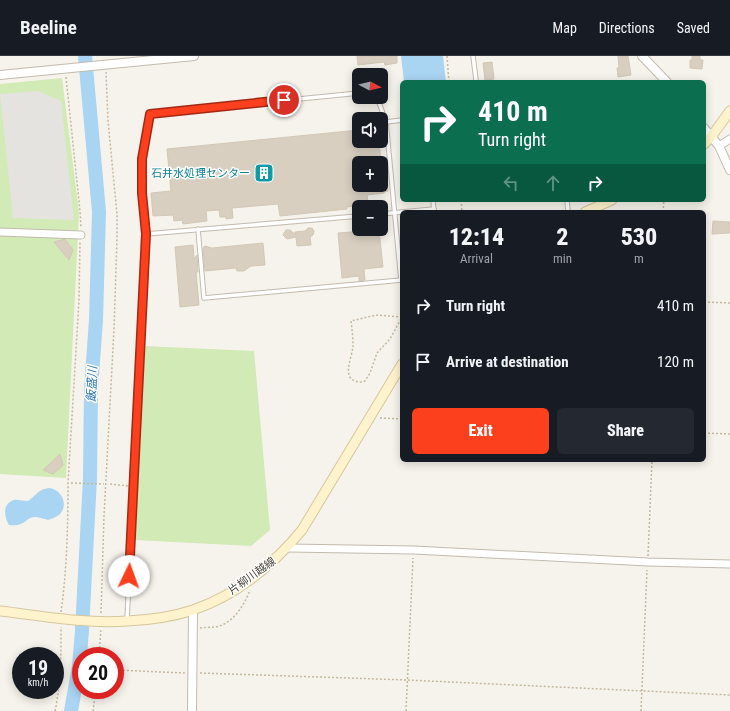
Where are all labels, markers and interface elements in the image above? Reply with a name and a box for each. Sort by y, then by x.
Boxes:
text: Beeline [20,16,77,39]
text: Map [553,20,577,36]
text: Directions [599,20,655,36]
text: Saved [677,20,710,36]
north arrow [352,68,388,104]
map controls [352,68,388,236]
pin [267,83,301,117]
icon: arrive [273,89,295,111]
text: 410 m [478,95,548,128]
icon: right [412,96,464,148]
button: sound [352,112,388,148]
text: Turn right [478,129,546,150]
button: + [352,156,388,192]
building icon: 石井水処理センター [253,162,275,184]
place label: 石井水処理センター [151,167,250,180]
icon: left [500,172,522,194]
icon: ahead [542,172,564,194]
icon: right [584,172,606,194]
button: − [352,200,388,236]
text: 12:14 [449,223,504,251]
text: 2 [556,223,569,251]
text: 530 [621,223,657,251]
text: Arrival [460,251,493,266]
text: min [553,251,572,266]
text: m [634,251,644,266]
icon: right [412,295,434,317]
text: Turn right [446,297,505,315]
text: 410 m [657,297,694,315]
icon: arrive [412,351,434,373]
text: Arrive at destination [446,353,569,371]
text: 120 m [657,353,694,371]
water label: 飯盛川 [84,364,100,402]
button: Exit [412,408,549,454]
button: Share [557,408,694,454]
position arrow [108,555,150,597]
street label: 片柳川越線 [226,555,278,597]
speed limit sign: 20 [72,647,124,699]
text: 19 [28,656,48,680]
text: km/h [28,677,48,688]

